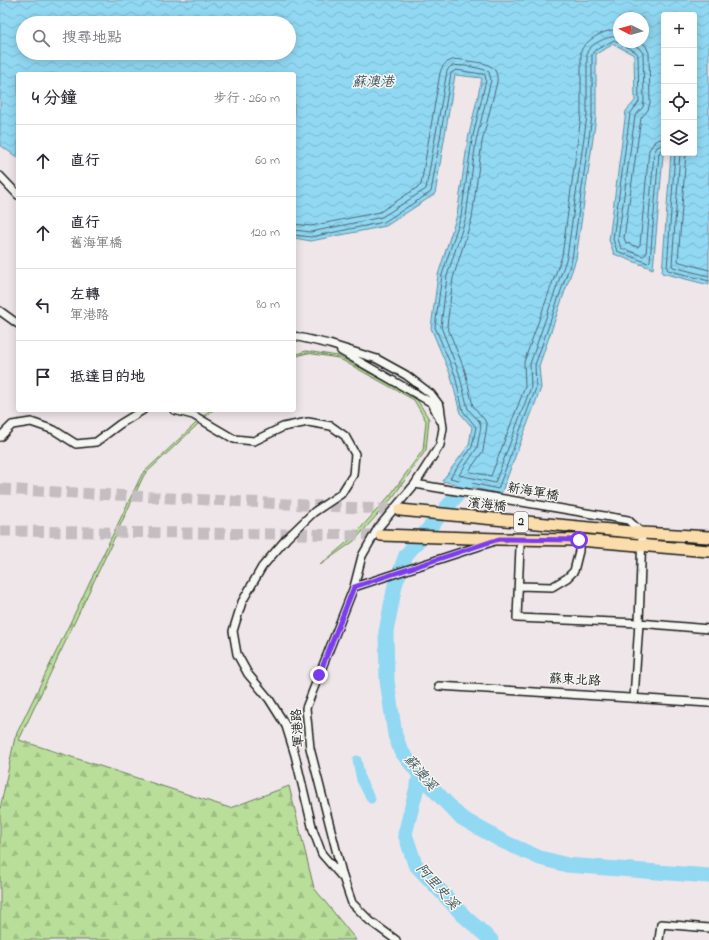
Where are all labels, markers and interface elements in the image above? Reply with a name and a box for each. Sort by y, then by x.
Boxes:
north arrow [613,12,649,48]
map controls [661,12,697,156]
button: + [661,12,697,48]
search box [16,16,296,60]
icon: search [30,27,52,49]
text: 搜尋地點 [62,27,122,49]
button: − [661,48,697,84]
water label: 蘇澳港 [352,72,396,93]
button: locate [661,84,697,120]
text: 4 分鐘 [32,86,77,111]
text: 步行 · 260 m [214,89,280,108]
button: layers [661,120,697,156]
icon: ahead [32,150,54,172]
text: 直行 [70,150,100,172]
text: 60 m [255,151,280,170]
text: 直行 [70,212,100,234]
icon: ahead [32,222,54,244]
text: 120 m [250,223,280,242]
text: 舊海軍橋 [70,234,122,253]
text: 左轉 [70,284,100,306]
icon: left [32,294,54,316]
text: 80 m [256,295,280,314]
text: 軍港路 [70,306,109,325]
icon: arrive [32,366,54,388]
text: 抵達目的地 [70,366,145,388]
street label: 新海軍橋 [506,478,560,506]
street label: 濱海橋 [467,494,507,516]
road number: 2 [514,512,528,532]
route start [570,531,588,549]
route end [310,666,328,684]
street label: 蘇東北路 [549,669,601,691]
street label: 軍港路 [287,708,309,748]
water label: 蘇澳溪 [398,750,442,797]
water label: 阿里史溪 [410,859,464,916]

